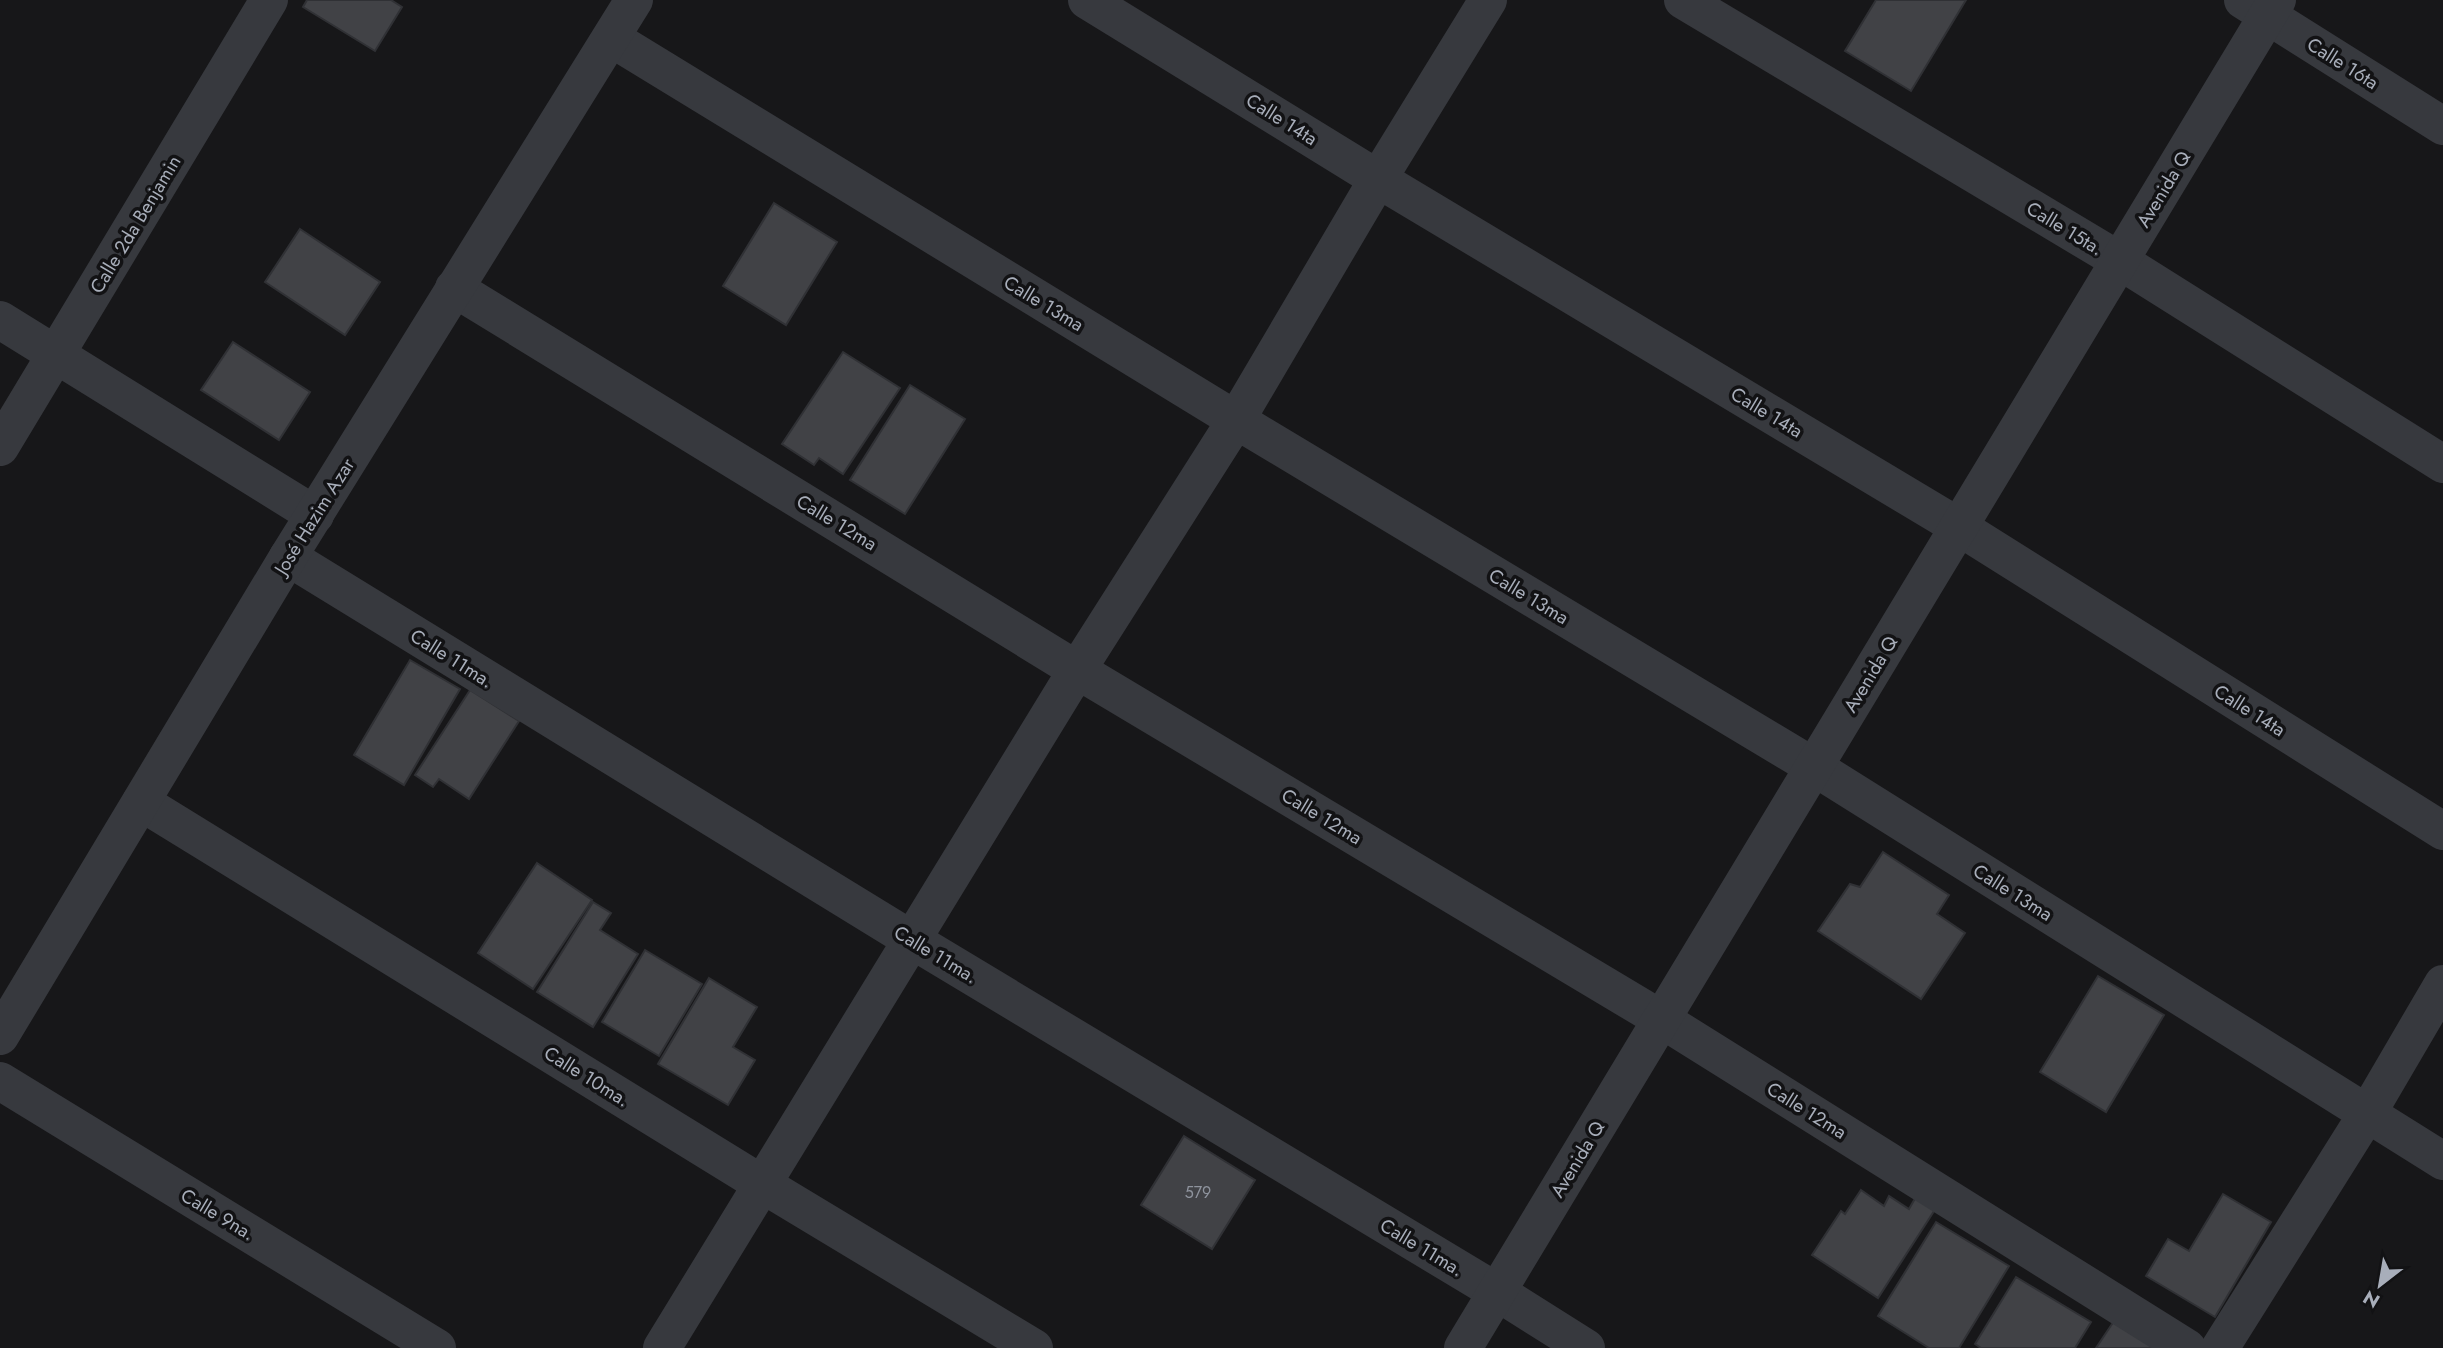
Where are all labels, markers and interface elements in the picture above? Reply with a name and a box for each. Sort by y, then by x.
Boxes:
street label: Calle 16ta [2302,31,2384,96]
street label: Calle 14ta [1241,87,1323,152]
street label: Avenida Q [2130,146,2197,233]
street label: Calle 2da Benjamin [83,150,187,298]
street label: Calle 15ta. [2021,195,2108,262]
street label: Calle 13ma [999,269,1089,338]
street label: Calle 14ta [1726,380,1808,445]
street label: José Hazim Azar [266,452,361,582]
street label: Calle 12ma [791,488,882,557]
street label: Calle 13ma [1484,562,1574,631]
street label: Calle 11ma. [405,622,498,695]
street label: Avenida Q [1837,631,1904,718]
street label: Calle 14ta [2209,678,2291,743]
street label: Calle 12ma [1276,782,1367,851]
street label: Calle 13ma [1968,857,2058,928]
street label: Calle 11ma. [889,919,983,990]
street label: Calle 10ma. [539,1040,635,1113]
street label: Calle 12ma [1762,1075,1852,1146]
street label: Avenida Q [1544,1116,1611,1203]
house number: 579 [1185,1181,1211,1204]
street label: Calle 9na. [176,1182,260,1247]
street label: Calle 11ma. [1375,1212,1469,1283]
north arrow [2345,1250,2415,1320]
text: N [2358,1284,2385,1315]

